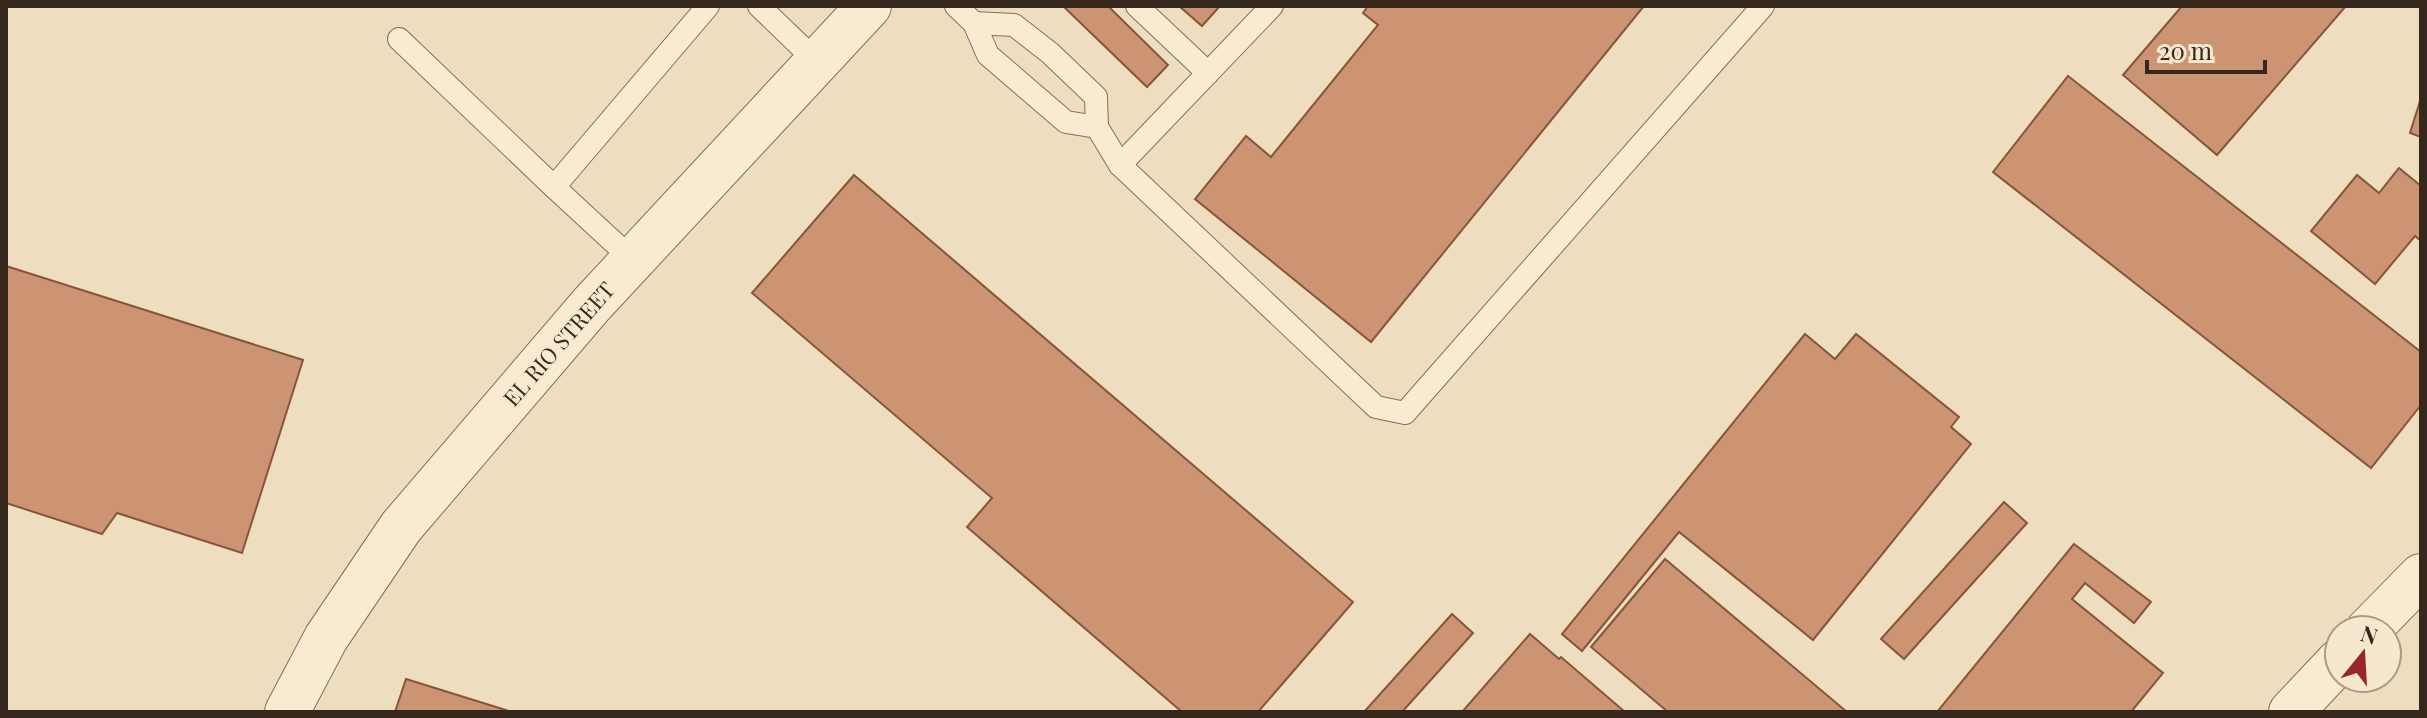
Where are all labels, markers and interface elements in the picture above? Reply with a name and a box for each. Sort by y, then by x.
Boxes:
scale bar [2147,24,2265,74]
text: 20 m [2159,34,2212,66]
street label: EL RIO STREET [496,275,621,412]
north arrow [2323,614,2403,694]
text: N [2357,617,2382,651]

